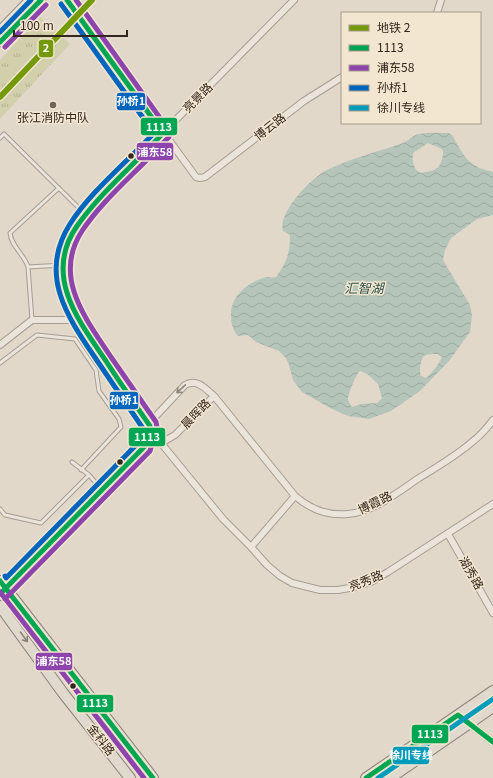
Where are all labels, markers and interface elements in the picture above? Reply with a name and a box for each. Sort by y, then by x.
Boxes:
scale bar [14,12,127,38]
legend [341,12,481,124]
text: 100 m [20,16,54,33]
text: 地铁 2 [377,18,411,35]
text: 1113 [377,38,404,55]
line badge: 2 [38,39,54,58]
text: 2 [43,39,49,55]
text: 浦东58 [377,58,415,75]
street label: 亮景路 [178,78,216,116]
text: 孙桥1 [377,78,408,95]
line badge: 孙桥1 [116,92,146,111]
text: 孙桥1 [117,92,145,108]
text: 徐川专线 [377,98,425,115]
marker: 张江消防中队 [48,100,58,110]
place label: 张江消防中队 [17,108,89,125]
street label: 博云路 [250,108,288,144]
line badge: 1113 [140,117,178,136]
text: 1113 [146,118,172,134]
line badge: 浦东58 [136,142,174,161]
text: 浦东58 [138,143,172,159]
unlabelled marker [126,151,136,161]
water label: 汇智湖 [344,278,385,297]
one-way arrow [176,384,187,393]
line badge: 孙桥1 [109,391,139,410]
text: 孙桥1 [110,391,138,407]
street label: 晨晖路 [176,394,214,432]
line badge: 1113 [128,427,166,447]
text: 1113 [134,428,160,444]
unlabelled marker [115,457,125,467]
street label: 博霞路 [354,486,394,517]
street label: 湖秀路 [456,552,489,592]
street label: 亮秀路 [346,565,385,594]
one-way arrow [19,631,28,642]
line badge: 浦东58 [35,652,73,671]
text: 浦东58 [37,652,71,668]
unlabelled marker [68,681,78,691]
line badge: 1113 [76,694,114,713]
text: 1113 [82,694,108,710]
street label: 金科路 [84,720,120,758]
line badge: 1113 [411,724,449,744]
text: 1113 [417,725,443,741]
text: 徐川专线 [389,746,433,762]
line badge: 徐川专线 [392,746,430,765]

